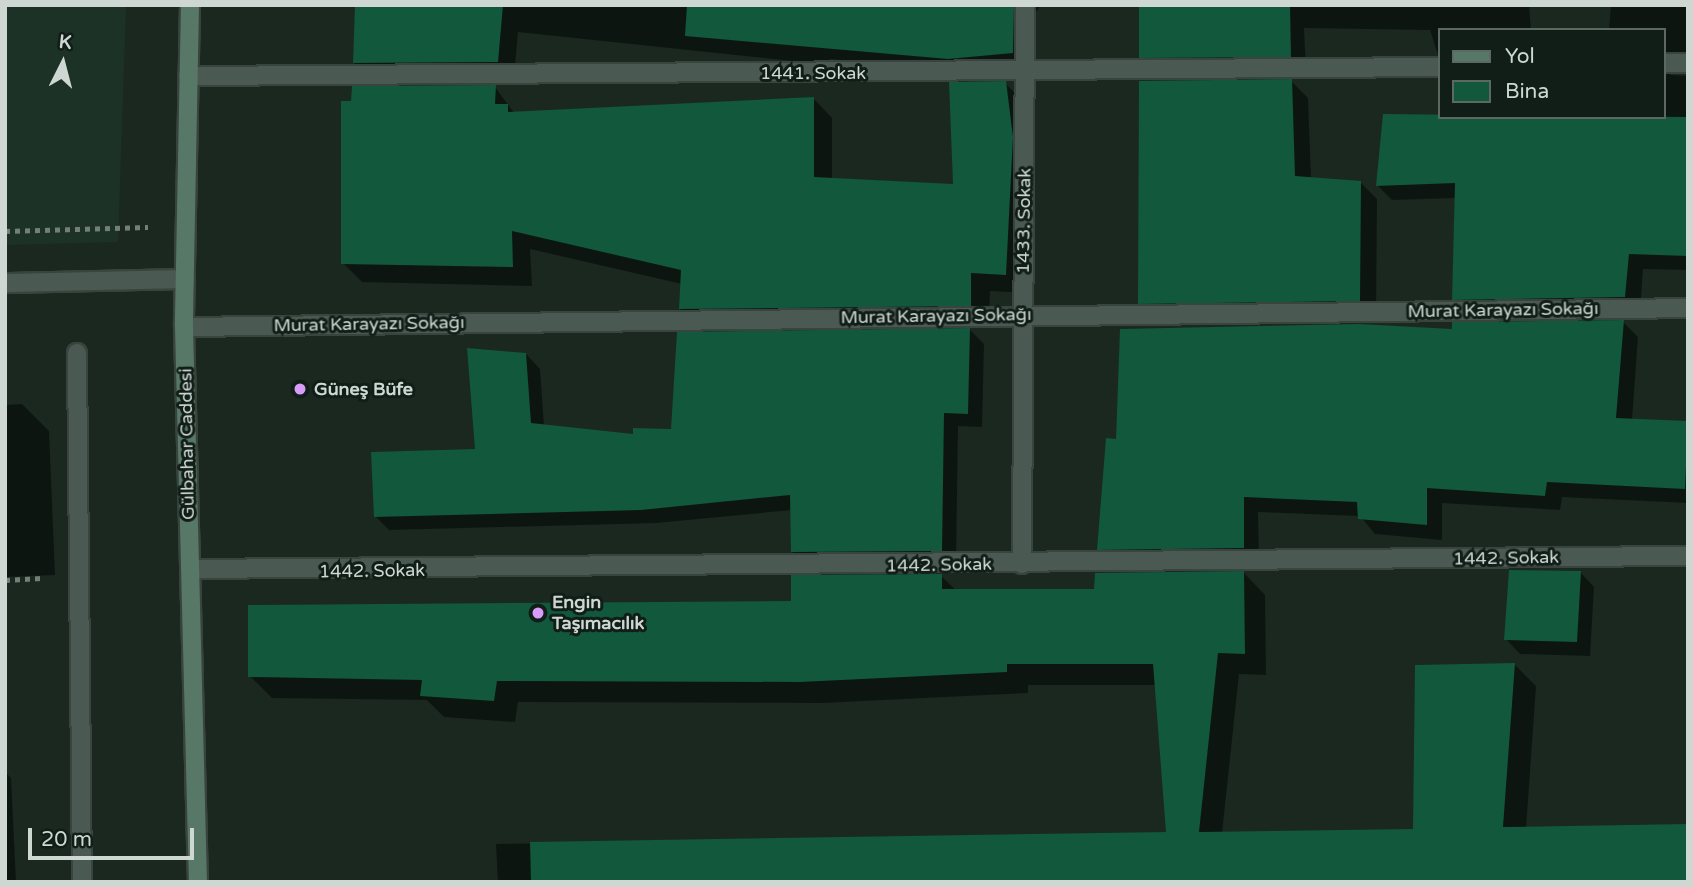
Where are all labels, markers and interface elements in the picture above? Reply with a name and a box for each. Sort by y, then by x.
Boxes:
north arrow [28,28,98,98]
legend [1438,28,1665,119]
text: K [58,31,73,54]
text: Yol [1505,44,1535,69]
street label: 1441. Sokak [760,62,866,84]
text: Bina [1505,79,1549,104]
street label: 1433. Sokak [1012,168,1036,274]
street label: Murat Karayazı Sokağı [1407,298,1599,322]
street label: Murat Karayazı Sokağı [840,304,1032,328]
street label: Murat Karayazı Sokağı [273,312,465,336]
street label: Gülbahar Caddesi [175,368,199,520]
place label: Güneş Büfe [314,378,413,400]
marker: Güneş Büfe [292,381,308,397]
street label: 1442. Sokak [1453,546,1559,570]
street label: 1442. Sokak [886,553,992,577]
street label: 1442. Sokak [319,559,425,583]
place label: Engin Taşımacılık [552,592,644,634]
marker: Engin Taşımacılık [530,605,546,621]
scale bar [32,814,198,858]
text: 20 m [41,827,92,852]

